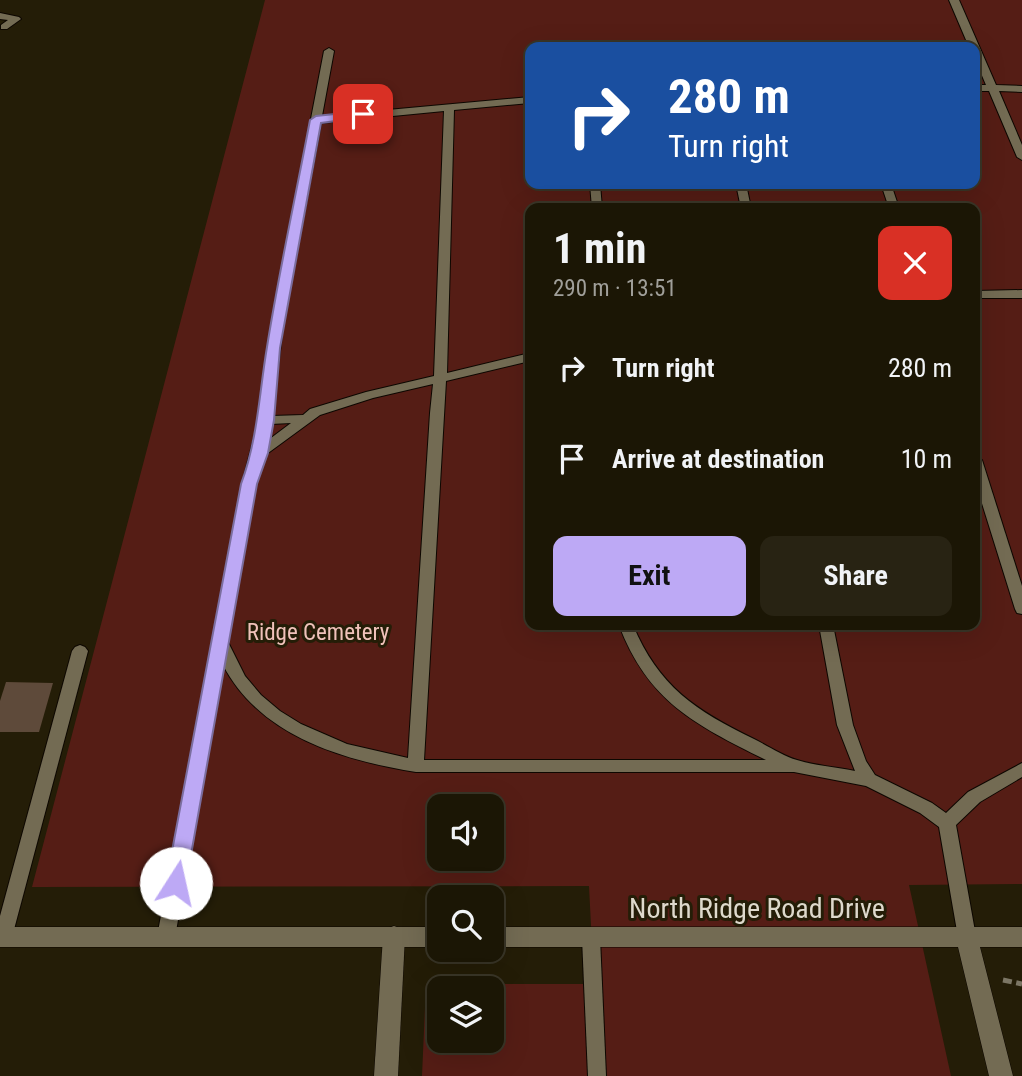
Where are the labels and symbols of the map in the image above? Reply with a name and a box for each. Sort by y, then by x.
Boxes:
pin [333,84,393,144]
park label: Ridge Cemetery [247,619,390,646]
position arrow [139,846,213,920]
street label: North Ridge Road Drive [629,892,885,925]

